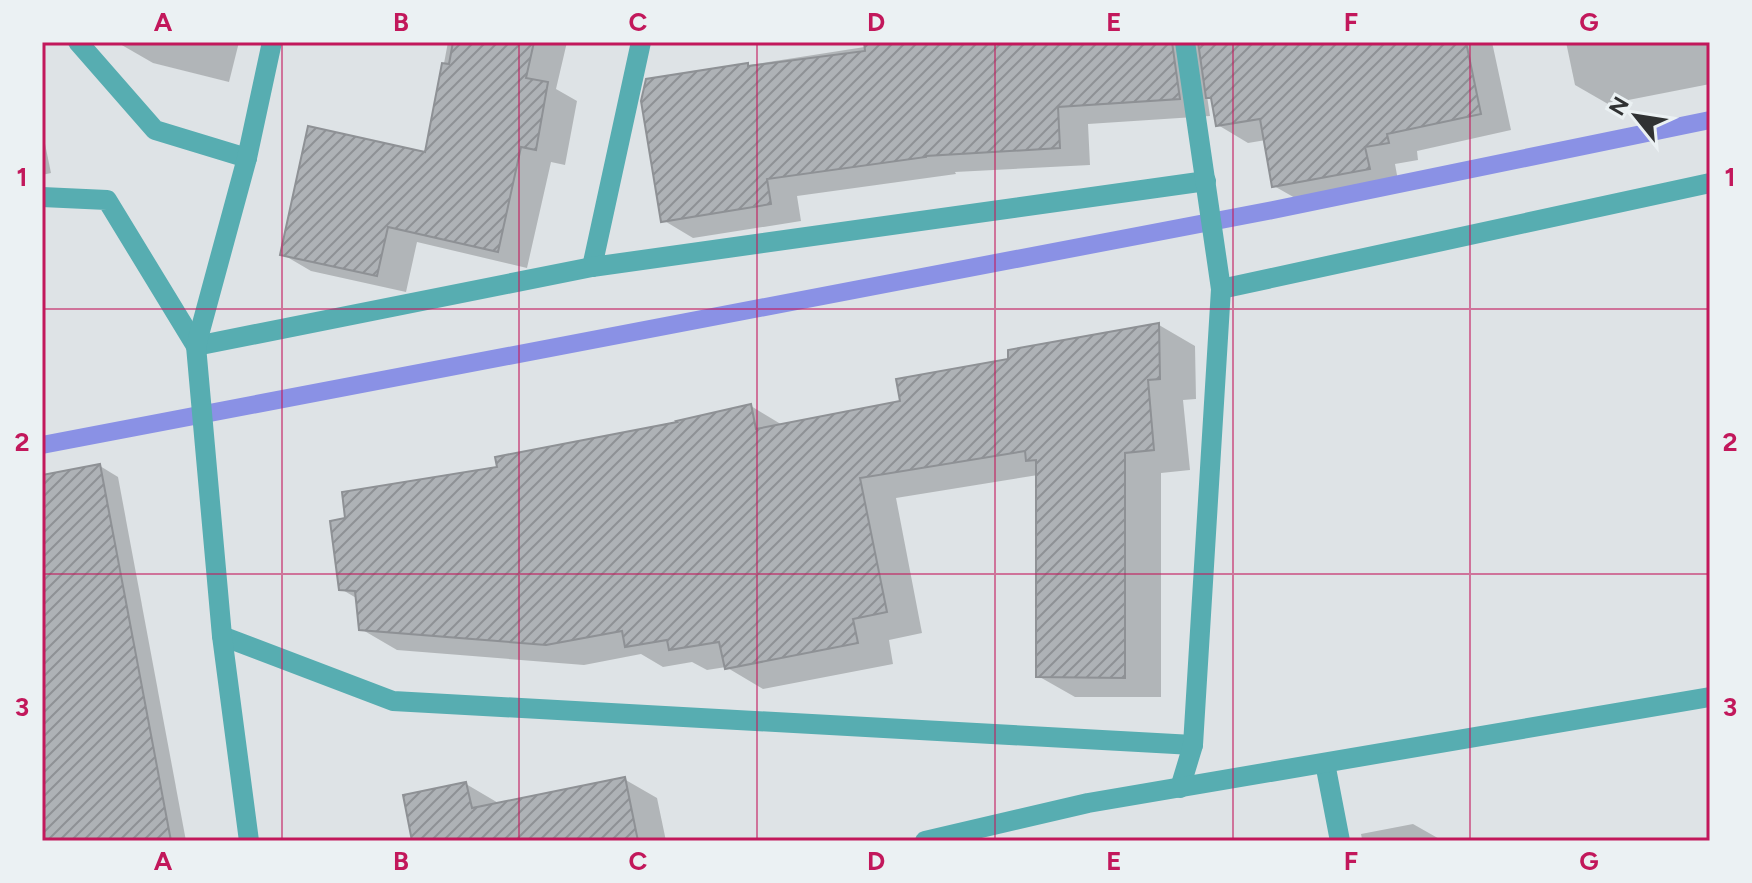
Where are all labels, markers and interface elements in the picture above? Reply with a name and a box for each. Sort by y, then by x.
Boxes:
text: A [154,6,173,38]
text: B [393,6,409,38]
text: C [629,6,648,38]
text: D [867,6,885,38]
text: E [1106,6,1122,38]
text: F [1344,6,1358,38]
text: G [1579,6,1599,38]
north arrow [1596,76,1676,156]
text: N [1603,92,1635,120]
text: 1 [17,161,27,193]
text: 1 [1725,161,1735,193]
text: 2 [14,426,30,458]
text: 2 [1722,426,1738,458]
text: 3 [15,691,29,723]
text: 3 [1723,691,1737,723]
text: A [154,845,173,877]
text: B [393,845,409,877]
text: C [629,845,648,877]
text: D [867,845,885,877]
text: E [1106,845,1122,877]
text: F [1344,845,1358,877]
text: G [1579,845,1599,877]

